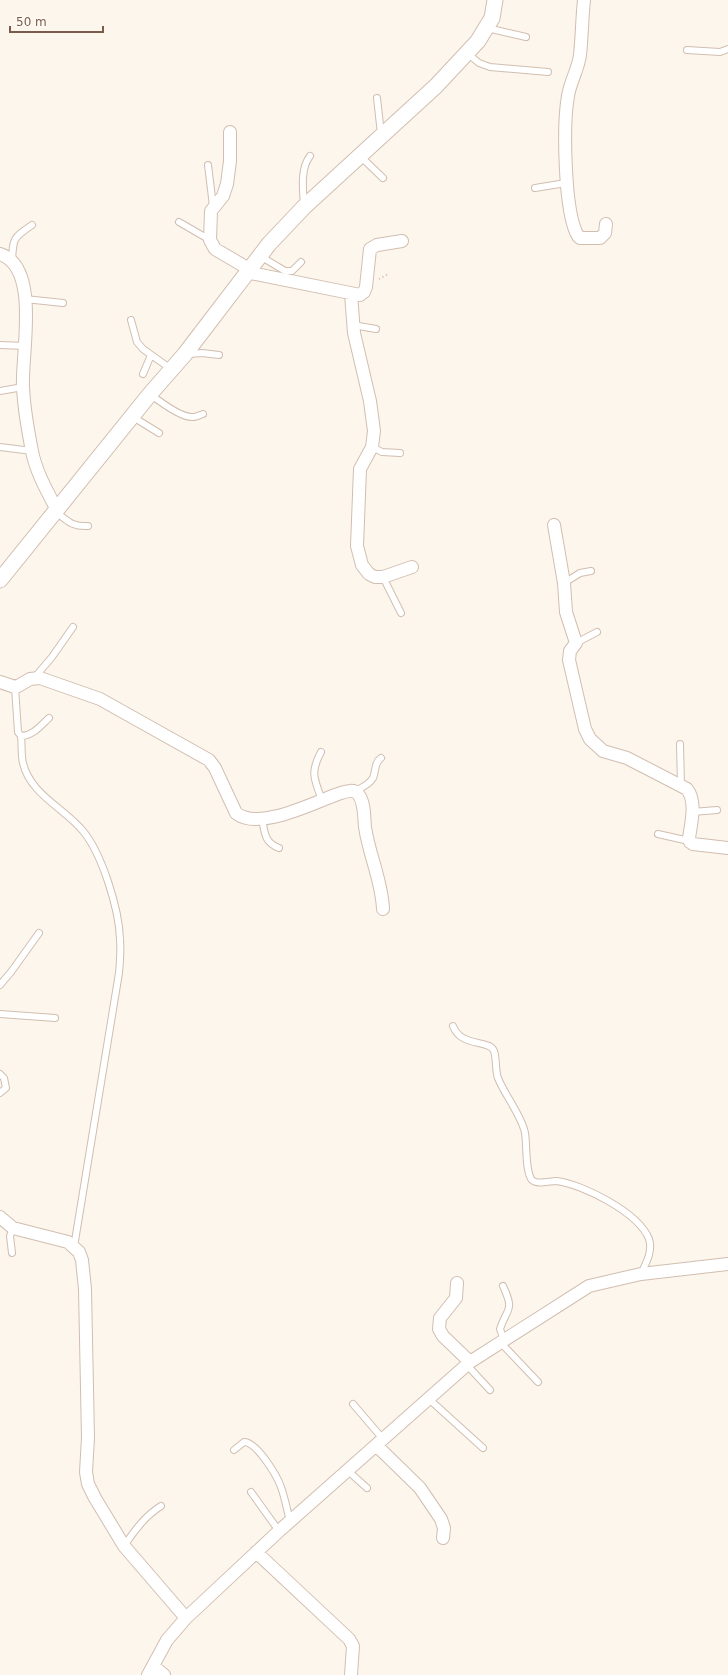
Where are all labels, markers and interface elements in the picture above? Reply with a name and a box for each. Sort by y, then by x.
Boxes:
scale bar [10,8,103,34]
text: 50 m [16,15,47,29]

